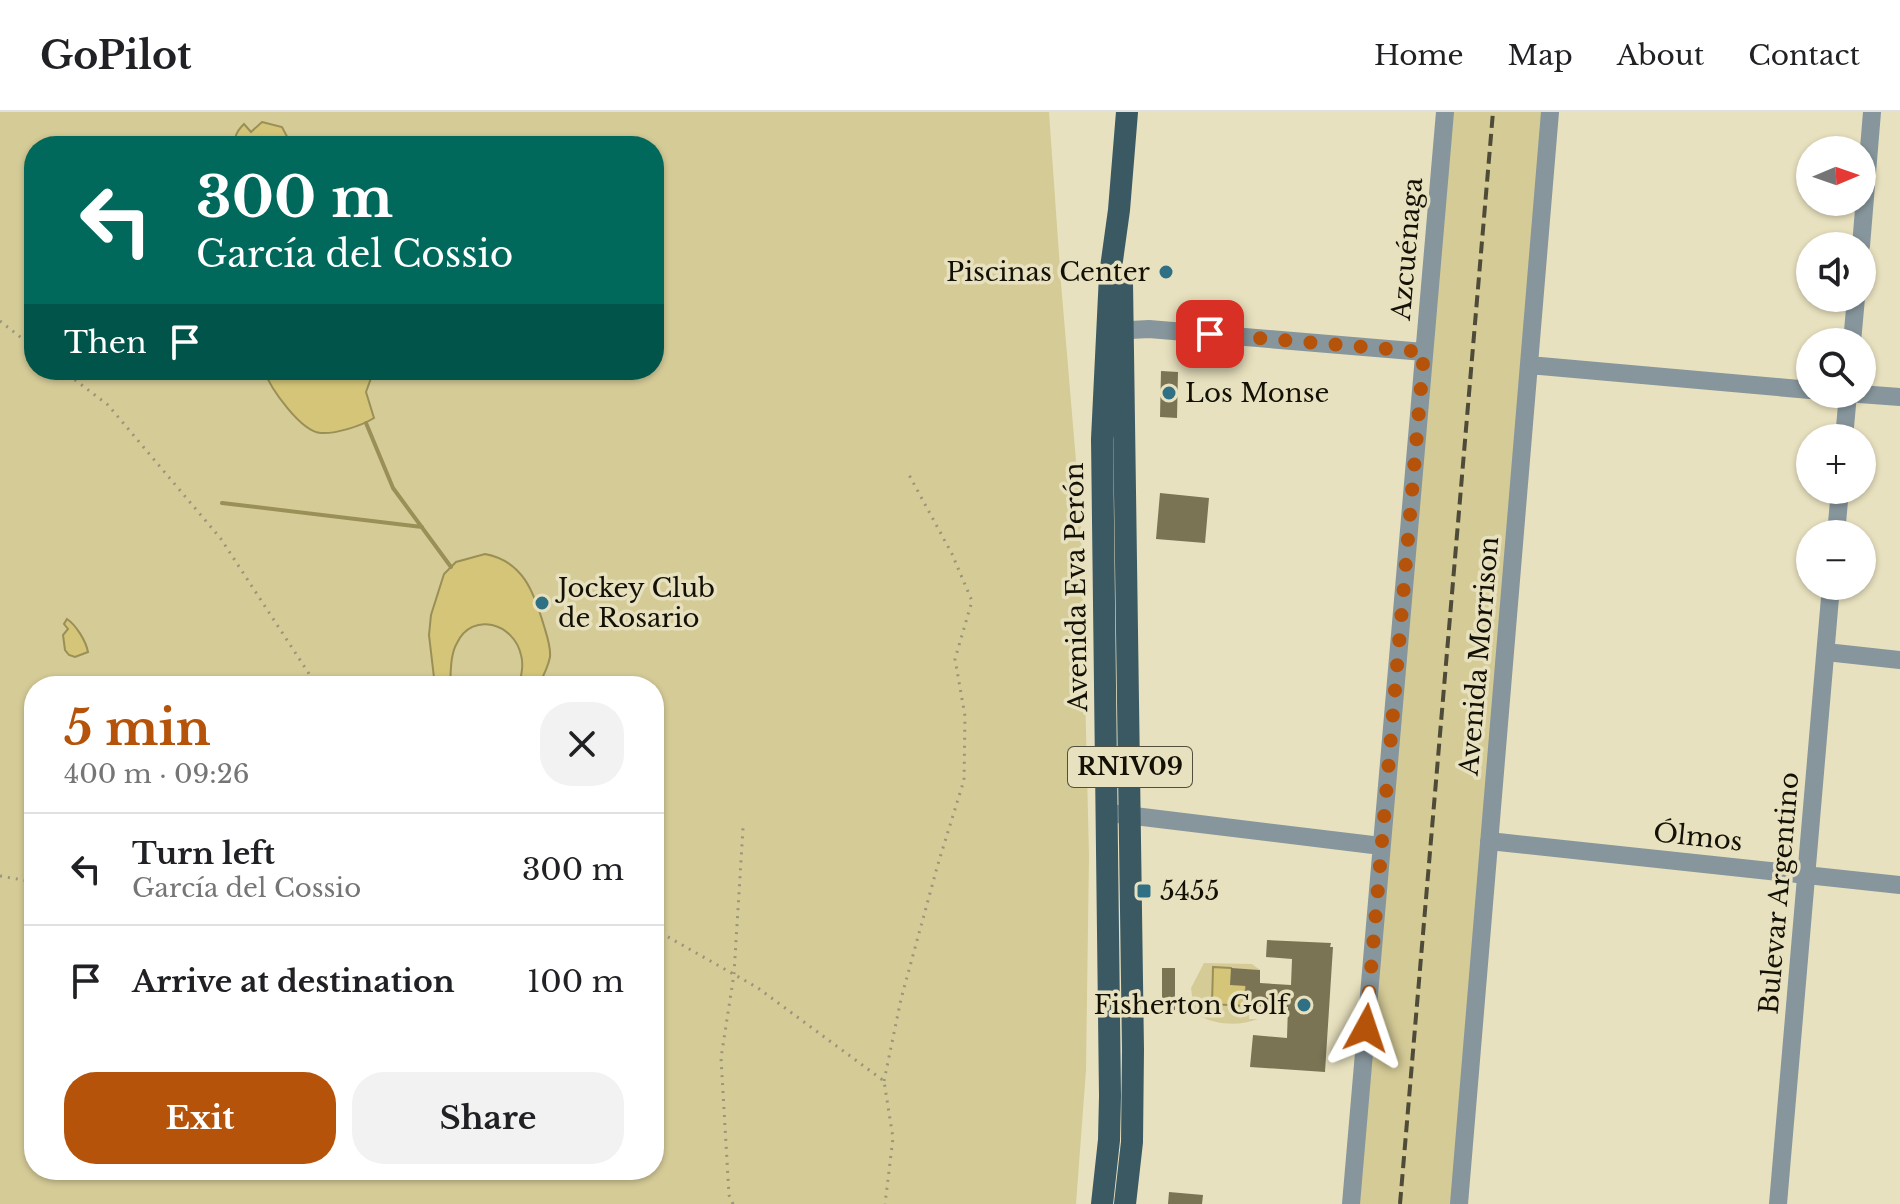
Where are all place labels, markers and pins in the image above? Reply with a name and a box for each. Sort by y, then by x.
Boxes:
place label: Piscinas Center [946,256,1151,288]
marker: Piscinas Center [1157,263,1175,281]
pin [1176,300,1244,368]
place label: Los Monse [1185,377,1329,409]
marker: Los Monse [1160,384,1178,402]
place label: Jockey Club de Rosario [555,572,715,634]
marker: Jockey Club de Rosario [533,594,551,612]
place label: 5455 [1160,875,1220,907]
marker: 5455 [1135,882,1153,900]
place label: Fisherton Golf [1094,989,1291,1021]
marker: Fisherton Golf [1295,996,1313,1014]

